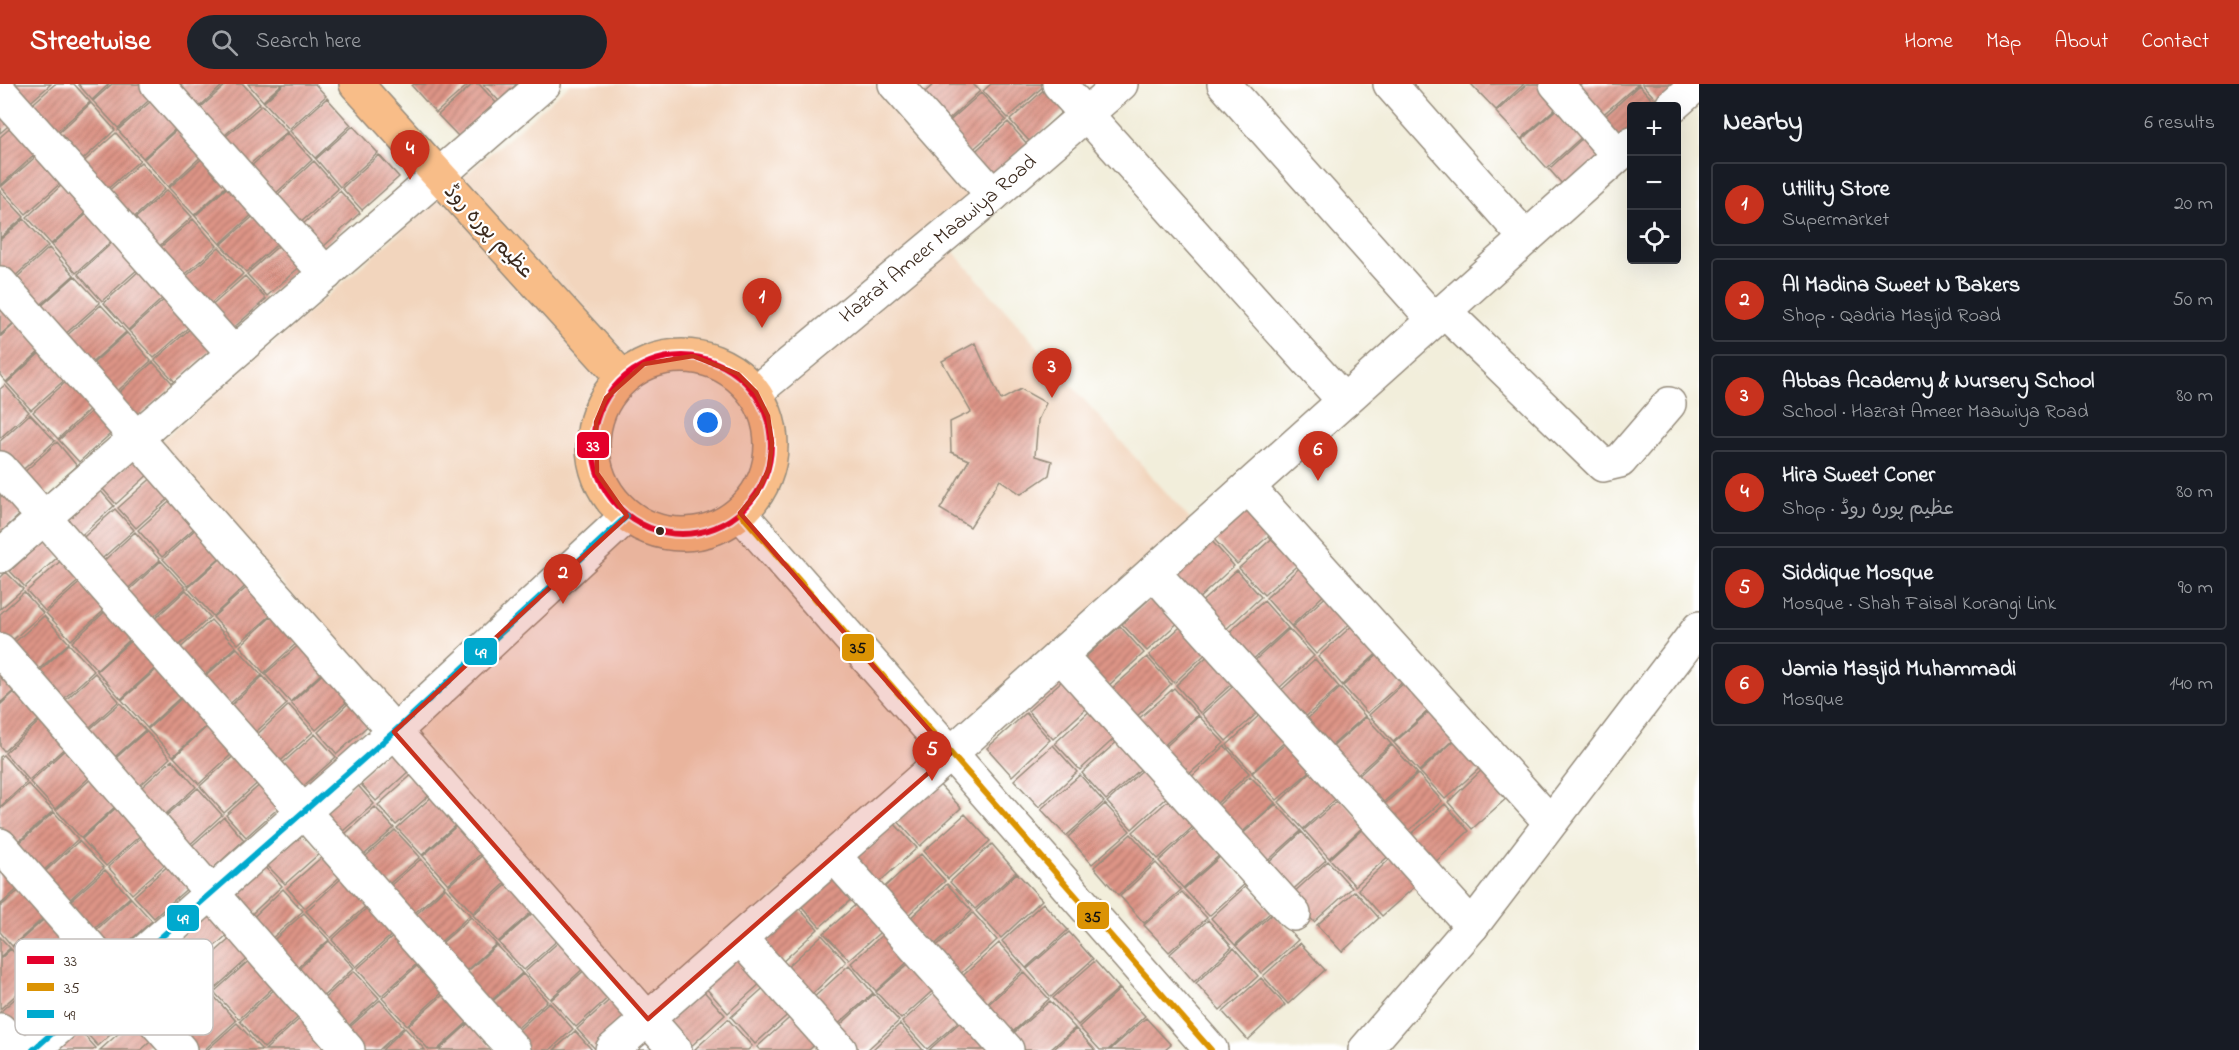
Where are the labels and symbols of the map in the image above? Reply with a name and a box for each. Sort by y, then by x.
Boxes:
pin: 4 [390,130,430,180]
street label: Hazrat Ameer Maawiya Road [834,148,1044,331]
street label: عظیم پورہ روڈ [436,178,540,286]
pin: 1 [742,278,782,328]
pin: 3 [1032,348,1072,398]
your location [693,408,722,437]
line badge: 33 [576,431,610,459]
pin: 6 [1298,432,1338,481]
text: 33 [585,435,600,459]
unlabelled marker [654,525,666,537]
pin: 2 [544,554,582,604]
line badge: 35 [841,633,875,662]
line badge: 49 [463,637,498,666]
text: 35 [849,637,867,661]
text: 49 [474,642,487,666]
pin: 5 [912,732,952,781]
line badge: 35 [1076,901,1110,930]
line badge: 49 [166,904,200,932]
text: 35 [1084,906,1102,930]
text: 49 [176,908,189,932]
legend [15,939,213,1035]
text: 33 [64,950,77,974]
text: 35 [64,977,80,1001]
text: 49 [64,1004,76,1028]

